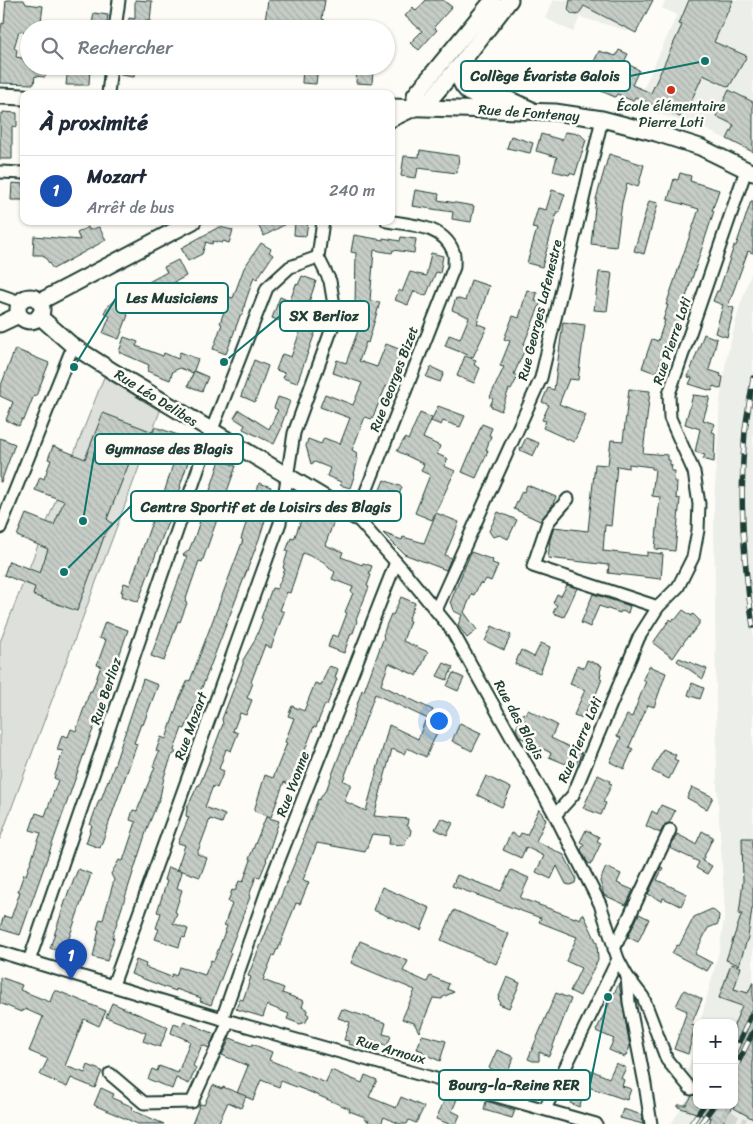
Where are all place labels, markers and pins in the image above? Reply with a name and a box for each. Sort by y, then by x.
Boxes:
callout: Collège Évariste Galois [461,61,630,91]
marker: École élémentaire Pierre Loti [665,84,677,96]
place label: École élémentaire Pierre Loti [616,94,726,135]
callout: Les Musiciens [116,283,228,313]
callout: SX Berlioz [280,301,369,331]
callout: Gymnase des Blagis [95,434,243,464]
callout: Centre Sportif et de Loisirs des Blagis [131,491,401,521]
pin: 1 [55,939,87,980]
callout: Bourg-la-Reine RER [439,1070,590,1100]

